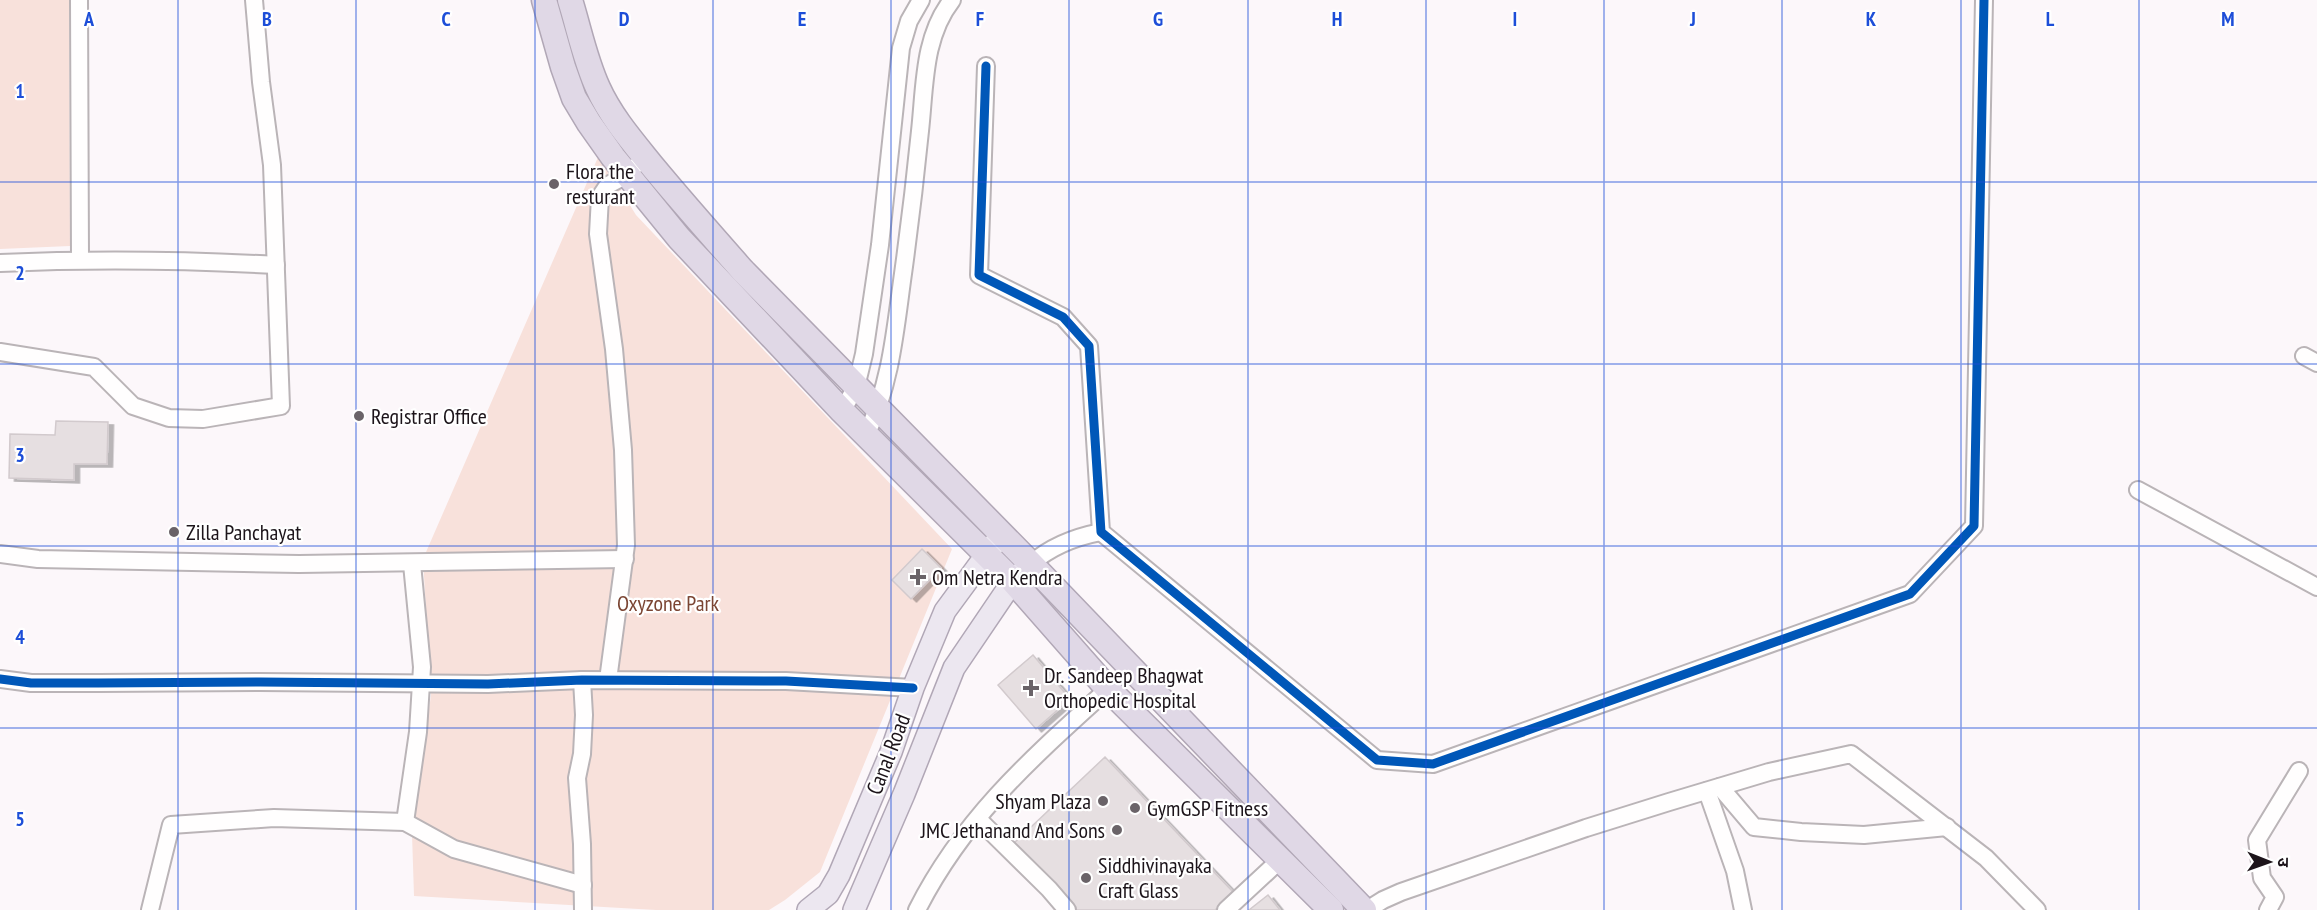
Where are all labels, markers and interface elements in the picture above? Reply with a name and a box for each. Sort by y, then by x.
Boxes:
text: A [83,6,95,32]
text: B [262,6,272,32]
text: C [441,6,451,32]
text: D [619,6,630,32]
text: E [798,6,806,32]
text: F [976,6,984,32]
text: G [1153,6,1163,32]
text: H [1332,6,1342,32]
text: I [1513,6,1517,32]
text: J [1689,6,1696,32]
text: K [1866,6,1877,32]
text: L [2046,6,2055,32]
text: M [2221,6,2235,32]
text: 1 [15,78,25,104]
place label: Flora the resturant [566,157,635,210]
marker: Flora the resturant [547,177,561,191]
text: 2 [15,260,25,286]
place label: Registrar Office [371,402,487,430]
marker: Registrar Office [352,409,366,423]
text: 3 [15,442,25,468]
place label: Zilla Panchayat [186,518,301,546]
marker: Zilla Panchayat [167,525,181,539]
place label: Om Netra Kendra [932,563,1063,591]
marker: Om Netra Kendra [909,568,927,586]
park label: Oxyzone Park [617,589,719,617]
text: 4 [15,624,25,650]
place label: Dr. Sandeep Bhagwat Orthopedic Hospital [1044,661,1203,714]
marker: Dr. Sandeep Bhagwat Orthopedic Hospital [1022,679,1040,697]
street label: Canal Road [860,710,916,798]
place label: Shyam Plaza [995,787,1091,815]
marker: Shyam Plaza [1096,794,1110,808]
place label: GymGSP Fitness [1147,794,1268,822]
marker: GymGSP Fitness [1128,801,1142,815]
text: 5 [15,806,25,832]
place label: JMC Jethanand And Sons [920,816,1105,844]
marker: JMC Jethanand And Sons [1110,823,1124,837]
north arrow [2239,832,2299,892]
place label: Siddhivinayaka Craft Glass [1098,851,1212,904]
text: उ [2274,857,2294,868]
marker: Siddhivinayaka Craft Glass [1079,871,1093,885]

